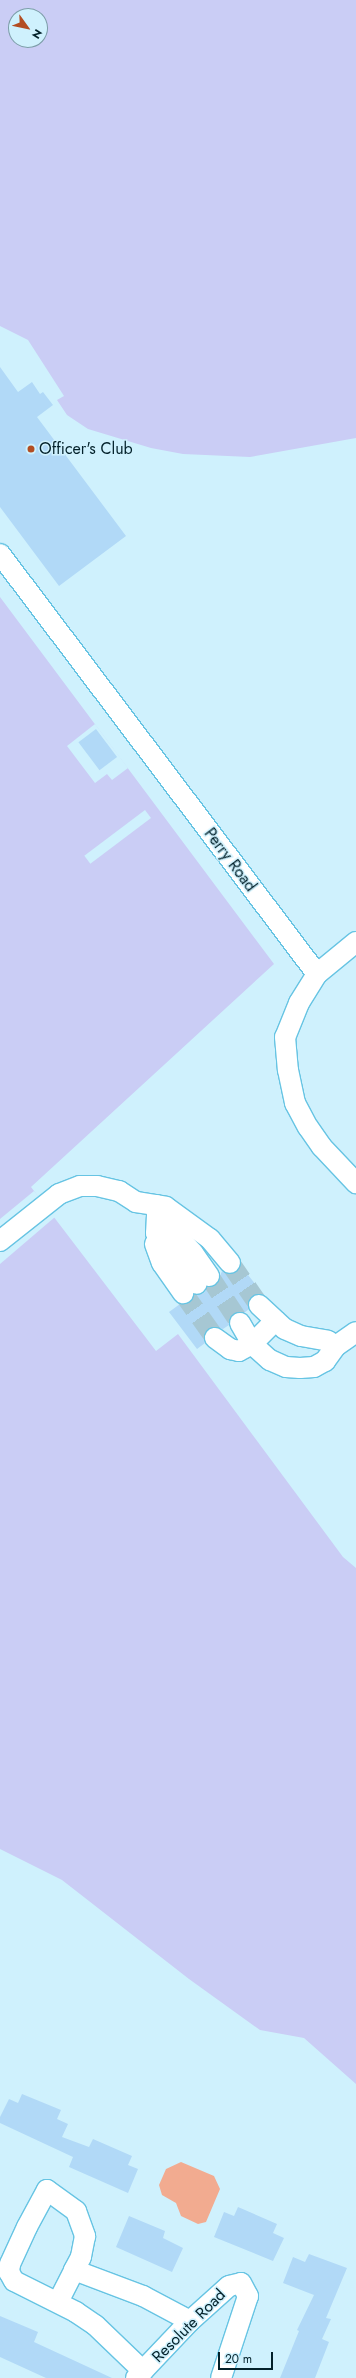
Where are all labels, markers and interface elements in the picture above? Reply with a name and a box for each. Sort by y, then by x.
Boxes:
north arrow [8,8,48,48]
text: N [28,26,46,42]
place label: Officer's Club [39,439,133,459]
marker: Officer's Club [26,444,36,454]
street label: Perry Road [200,825,260,895]
street label: Resolute Road [148,2285,230,2367]
scale bar [220,2344,275,2370]
text: 20 m [225,2350,252,2368]

